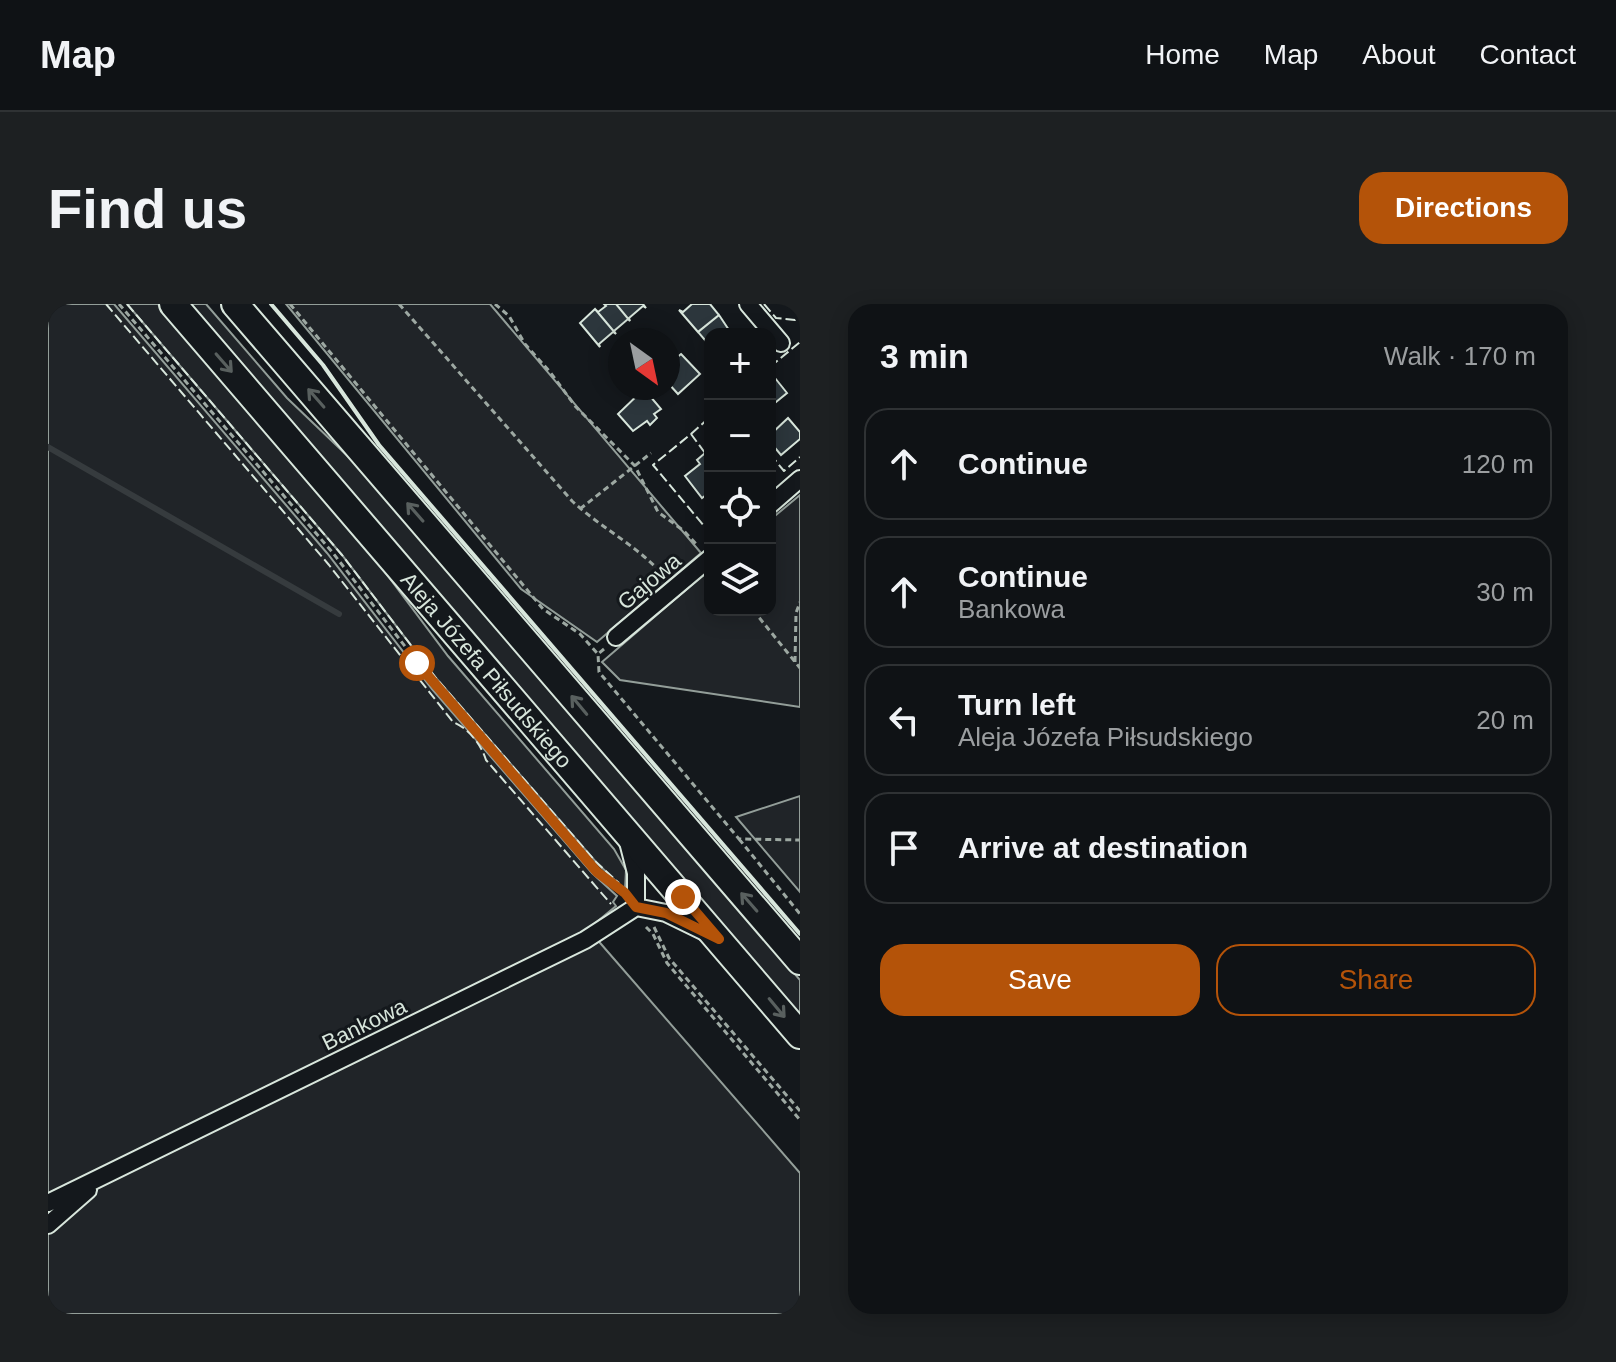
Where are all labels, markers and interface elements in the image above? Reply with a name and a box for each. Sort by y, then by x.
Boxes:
text: Map [40,34,116,76]
text: Home [1145,39,1220,70]
text: Map [1264,39,1318,70]
text: About [1362,39,1436,70]
text: Contact [1480,39,1576,70]
button: Directions [1359,172,1568,244]
text: Find us [48,177,247,240]
north arrow [608,328,680,400]
map controls [704,328,776,616]
button: + [704,328,776,400]
text: 3 min [880,337,969,375]
text: Walk · 170 m [1384,341,1536,371]
one-way arrow [215,353,233,373]
one-way arrow [307,388,325,408]
button: − [704,400,776,472]
icon: ahead [882,442,926,486]
text: Continue [958,447,1088,480]
text: 120 m [1462,449,1534,479]
button: locate [704,472,776,544]
one-way arrow [406,502,424,523]
button: layers [704,544,776,616]
street label: Gajowa [613,547,687,615]
text: Continue [958,560,1088,593]
street label: Aleja Józefa Piłsudskiego [396,567,577,773]
icon: ahead [882,570,926,614]
text: 30 m [1476,577,1534,607]
text: Bankowa [958,594,1065,624]
route start [399,645,435,681]
text: Turn left [958,688,1076,721]
one-way arrow [571,695,589,715]
icon: left [882,698,926,742]
text: 20 m [1476,705,1534,735]
text: Aleja Józefa Piłsudskiego [958,722,1253,752]
icon: arrive [882,826,926,870]
text: Arrive at destination [958,831,1248,864]
route end [665,879,701,915]
one-way arrow [740,892,758,913]
button: Save [880,944,1200,1016]
button: Share [1216,944,1536,1016]
street label: Bankowa [318,993,411,1056]
one-way arrow [768,998,786,1018]

